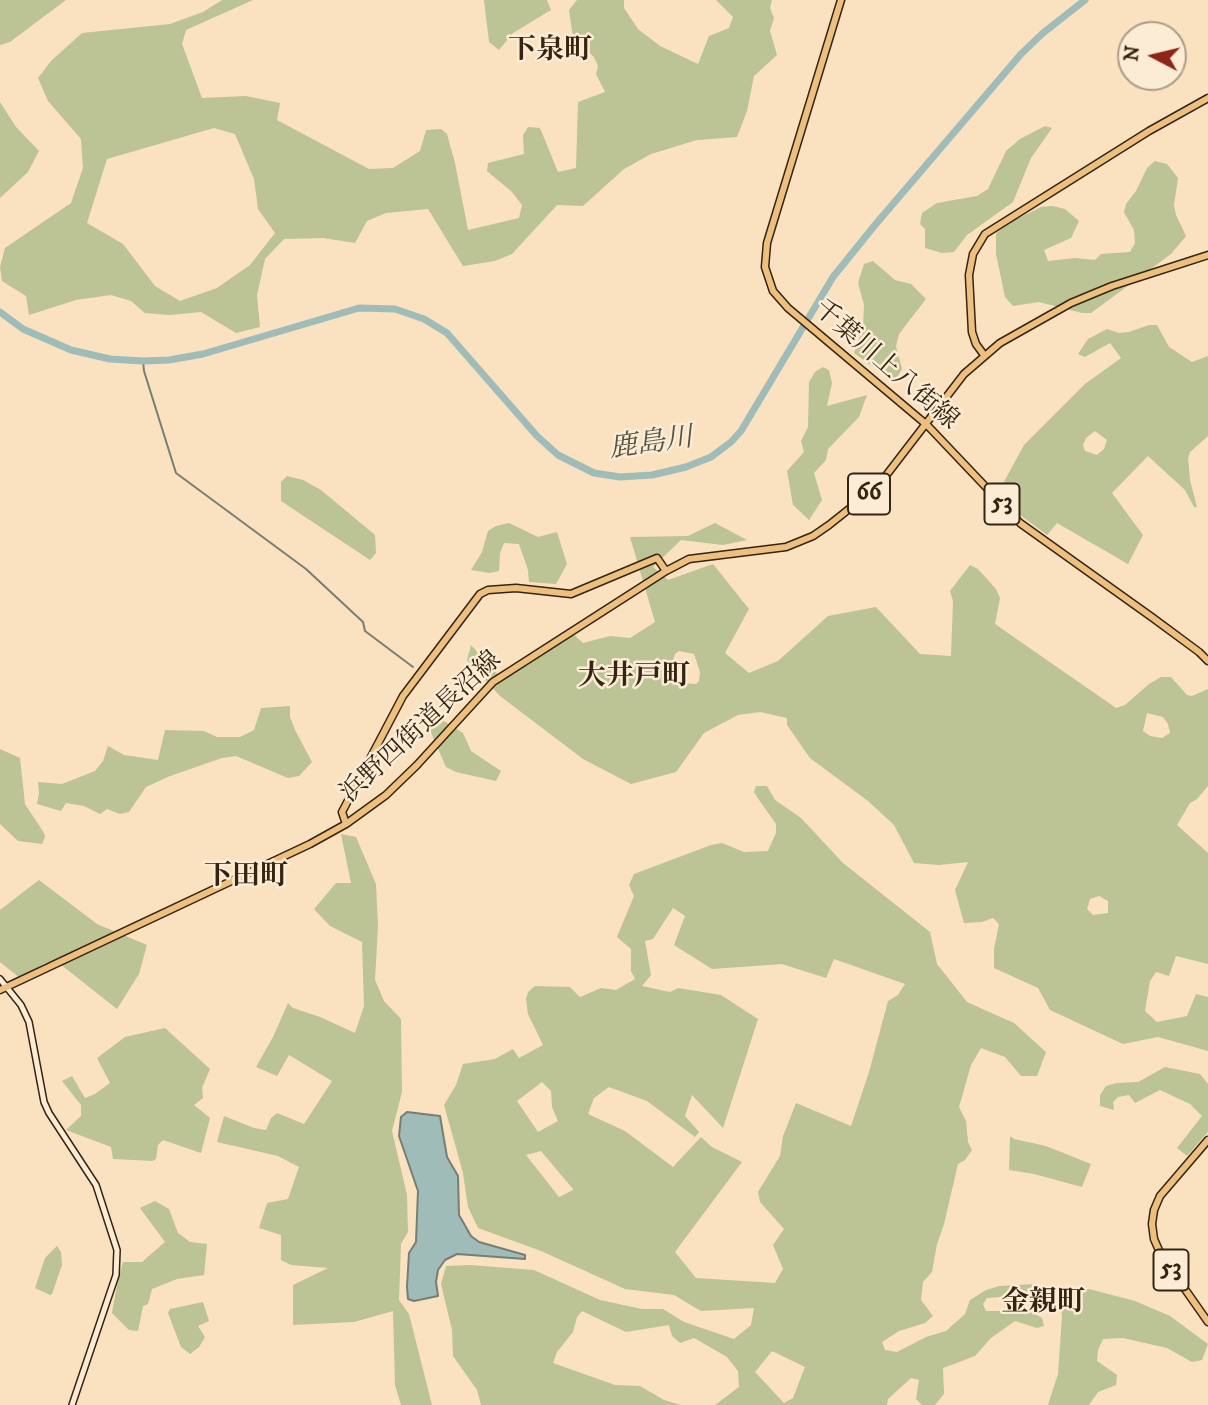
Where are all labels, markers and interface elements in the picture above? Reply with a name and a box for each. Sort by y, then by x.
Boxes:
north arrow [1117,21,1187,91]
district label: 下泉町 [508,35,592,69]
text: N [1120,44,1145,63]
street label: 千葉川上八街線 [806,295,964,437]
water label: 鹿島川 [607,423,695,467]
road number: 66 [848,474,890,514]
road number: 53 [984,484,1020,524]
street label: 浜野四街道長沼線 [335,646,509,810]
district label: 大井戸町 [578,661,690,695]
district label: 下田町 [204,861,288,895]
road number: 53 [1154,1250,1188,1290]
district label: 金親町 [1001,1287,1085,1321]

